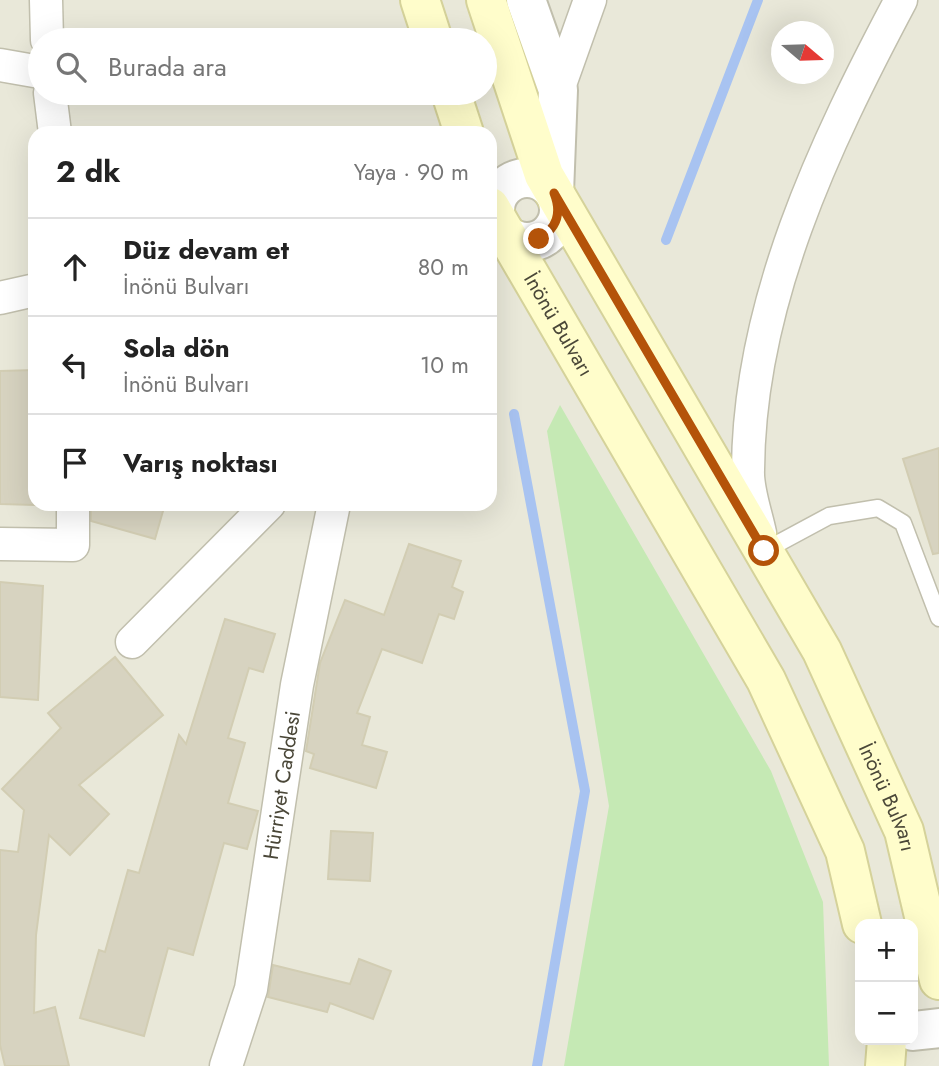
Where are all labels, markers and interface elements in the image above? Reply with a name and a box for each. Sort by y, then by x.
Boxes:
north arrow [771,21,834,84]
search box [28,28,497,105]
icon: search [52,48,90,86]
text: Burada ara [108,48,227,86]
text: 2 dk [56,150,121,193]
text: Yaya · 90 m [354,155,469,189]
route end [523,223,554,254]
text: Düz devam et [123,231,289,269]
icon: ahead [56,248,94,286]
text: 80 m [418,250,469,284]
street label: İnönü Bulvarı [516,267,601,382]
text: İnönü Bulvarı [123,269,250,303]
text: Sola dön [123,329,230,367]
icon: left [56,346,94,384]
text: 10 m [420,348,469,382]
text: İnönü Bulvarı [123,367,250,401]
icon: arrive [56,444,94,482]
text: Varış noktası [123,444,278,482]
route start [748,535,779,566]
street label: Hürriyet Caddesi [256,709,308,862]
street label: İnönü Bulvarı [851,738,923,854]
map controls [855,919,918,1045]
button: + [855,919,918,982]
button: − [855,982,918,1045]

